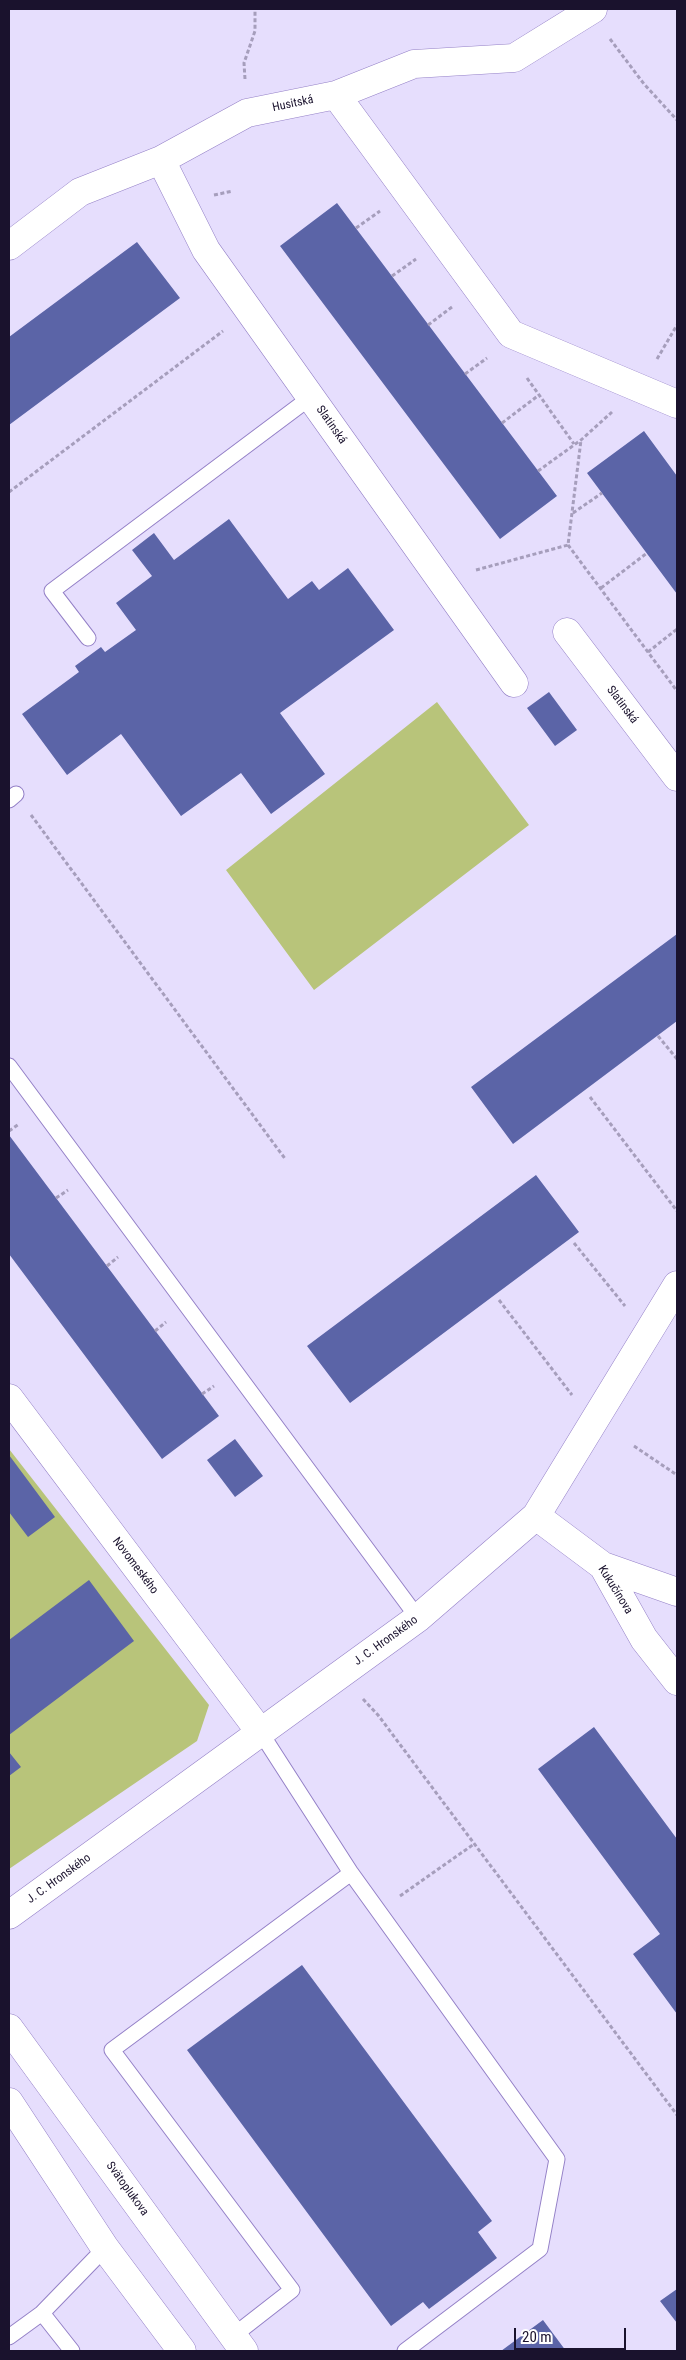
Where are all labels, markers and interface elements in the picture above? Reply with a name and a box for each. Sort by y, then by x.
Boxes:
street label: Husitská [271,93,315,115]
street label: Slatinská [313,403,349,447]
street label: Slatinská [603,683,641,727]
street label: Novomeského [109,1535,161,1597]
street label: Kukučínova [594,1563,636,1617]
street label: J. C. Hronského [351,1613,421,1669]
street label: J. C. Hronského [24,1851,94,1907]
street label: Svätoplukova [103,2159,151,2219]
scale bar [516,2318,628,2350]
text: 20 m [522,2328,552,2346]

